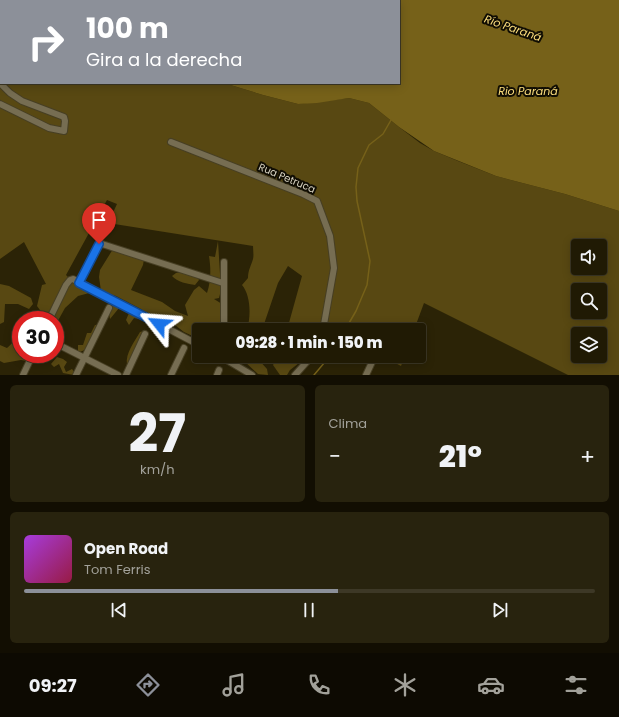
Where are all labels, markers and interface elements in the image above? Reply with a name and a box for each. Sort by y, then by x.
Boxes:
text: 100 m [86,9,169,48]
water label: Río Paraná [482,11,544,45]
icon: right [20,16,72,68]
text: Gira a la derecha [86,47,242,72]
water label: Rio Paraná [498,83,558,99]
street label: Rua Petruca [256,159,318,197]
pin [82,203,116,244]
icon: arrive [88,209,110,231]
map controls [571,239,607,363]
button: sound [571,239,607,275]
button: search [571,283,607,319]
position arrow [138,303,180,345]
speed limit sign: 30 [12,311,64,363]
button: layers [571,327,607,363]
text: 09:28 · 1 min · 150 m [236,332,382,353]
text: 27 [128,397,186,470]
text: Clima [329,414,367,433]
text: 21° [439,435,482,478]
text: − [329,441,341,472]
text: + [580,441,595,472]
text: km/h [140,460,175,479]
text: Open Road [84,538,168,559]
text: Tom Ferris [84,560,151,579]
icon: previous [108,599,130,621]
icon: pause [298,599,320,621]
icon: next [489,599,511,621]
icon: directions [134,671,162,699]
icon: music [220,671,248,699]
icon: phone [305,671,333,699]
icon: climate [391,671,419,699]
icon: car [477,671,505,699]
icon: filters [562,671,590,699]
text: 09:27 [29,673,77,698]

